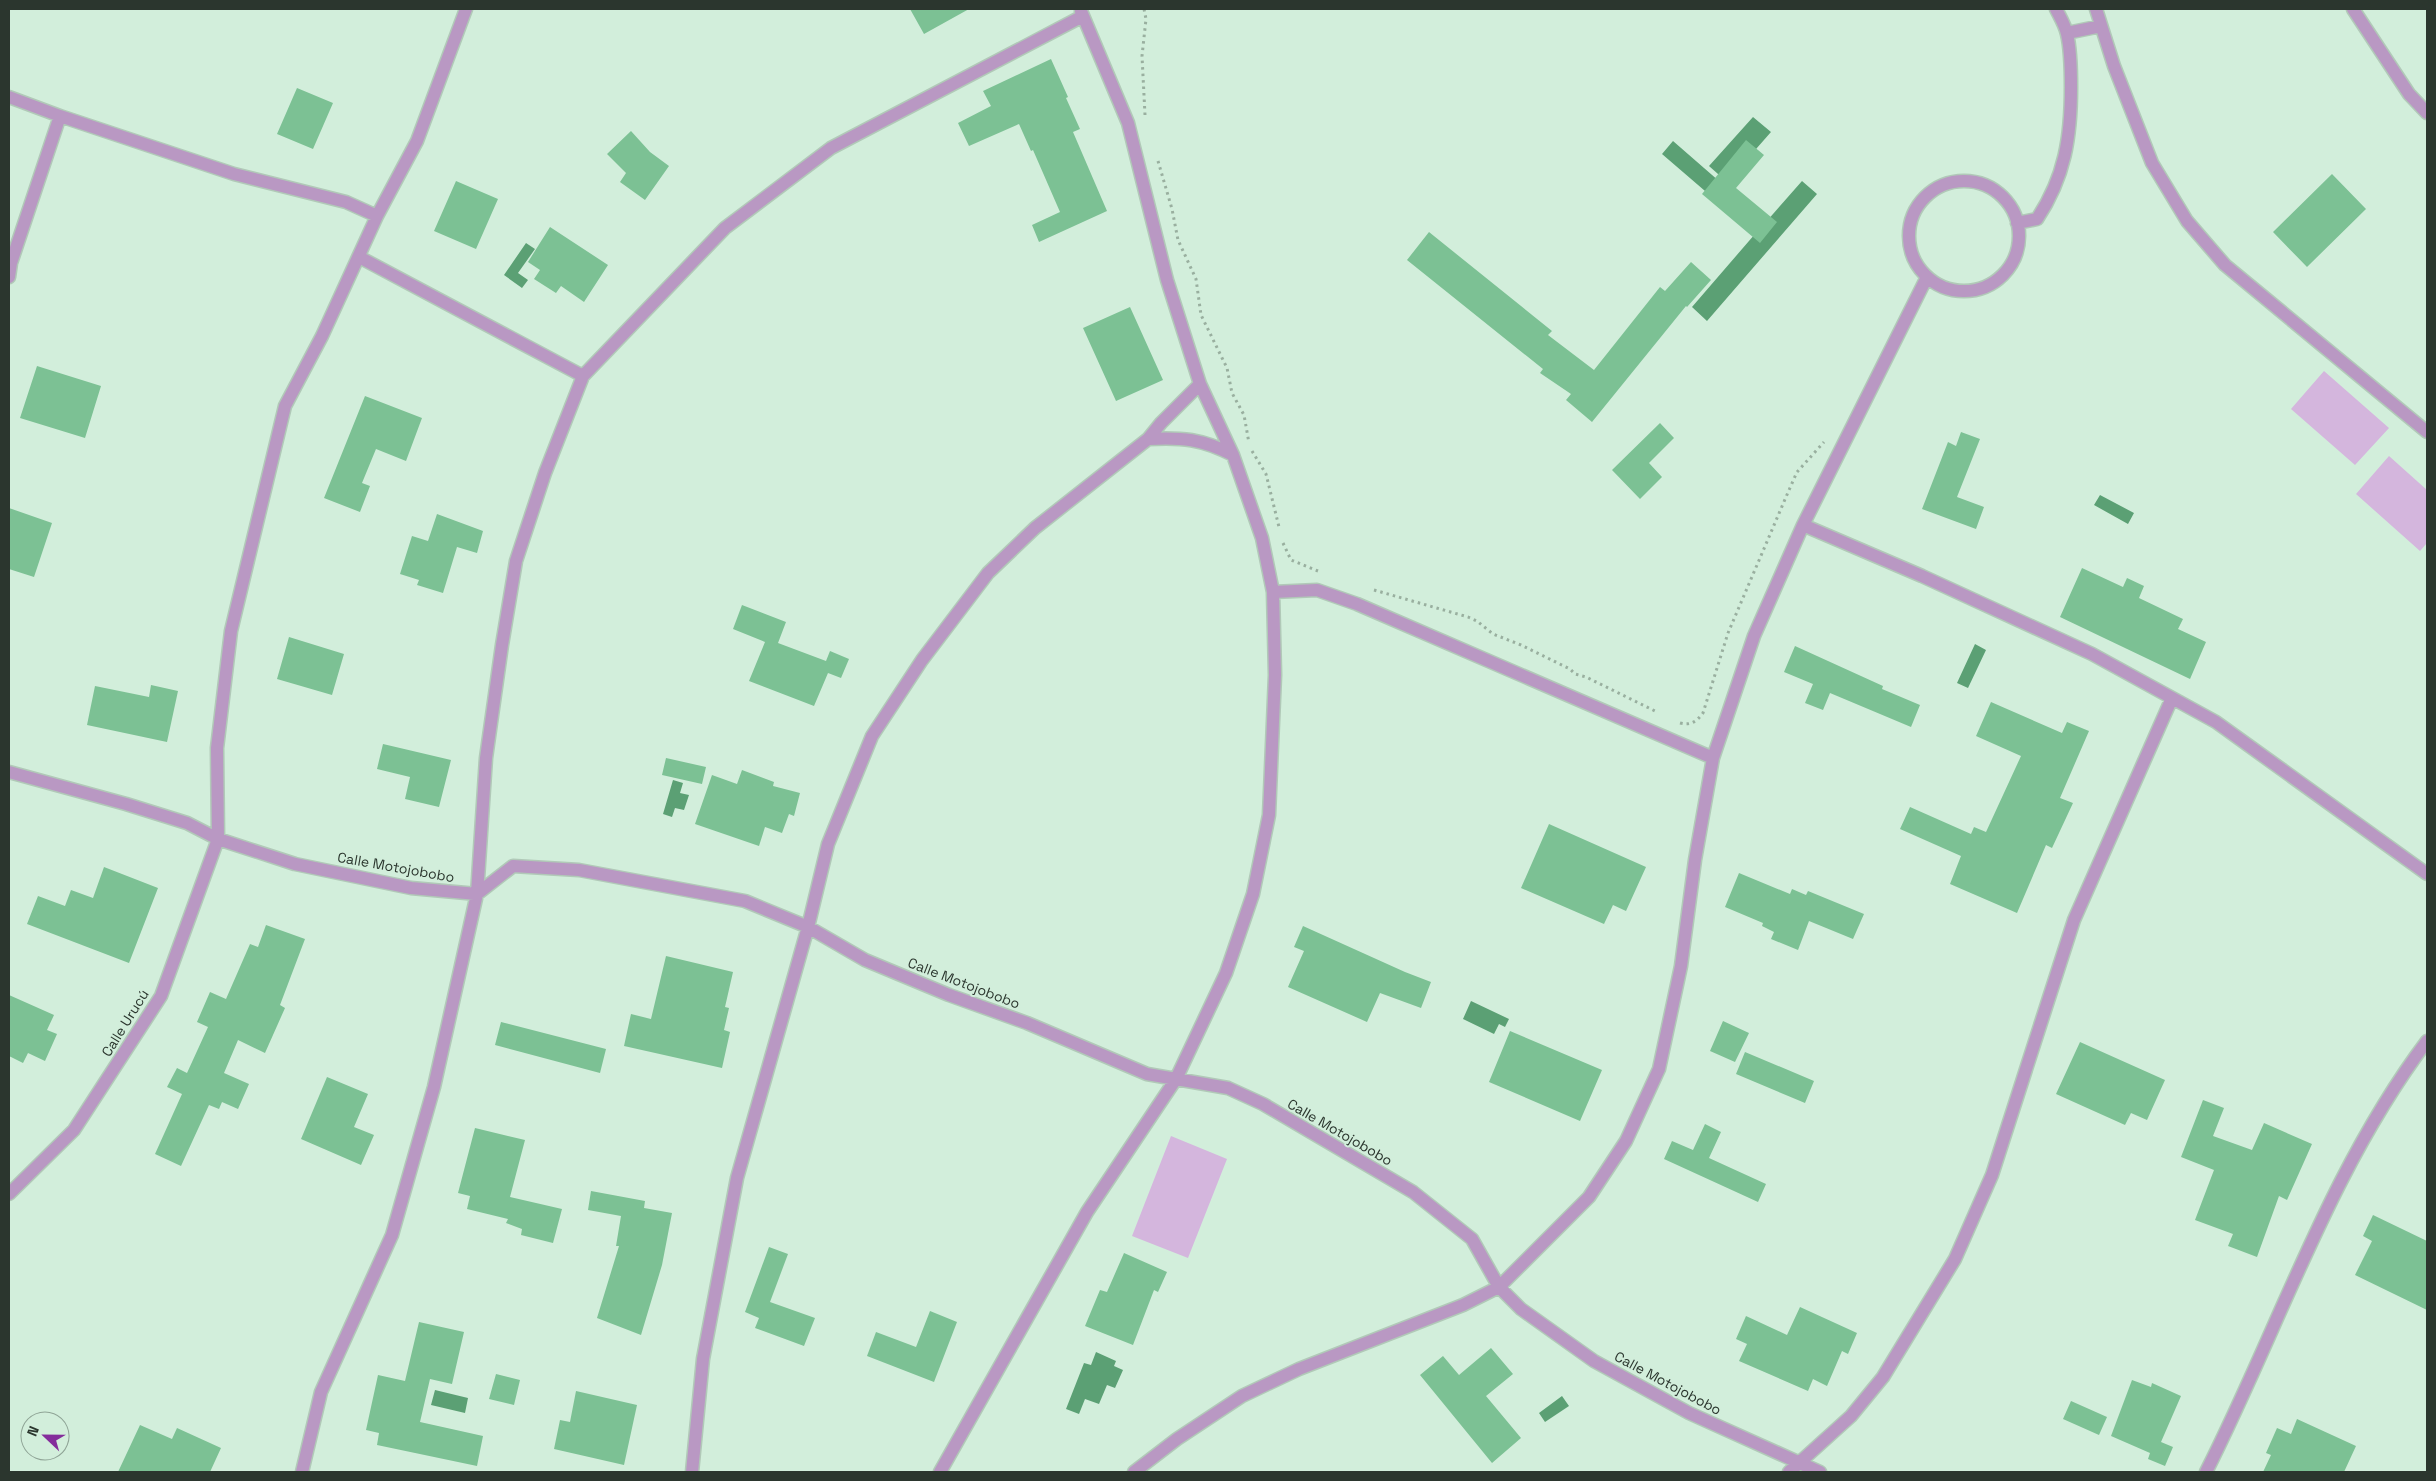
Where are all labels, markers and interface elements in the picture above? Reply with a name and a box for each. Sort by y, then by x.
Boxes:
street label: Calle Motojobobo [336,848,456,886]
street label: Calle Motojobobo [905,953,1023,1013]
street label: Calle Urucú [97,986,153,1060]
street label: Calle Motojobobo [1284,1095,1396,1169]
street label: Calle Motojobobo [1611,1347,1725,1419]
north arrow [20,1411,70,1461]
text: N [23,1423,43,1439]

